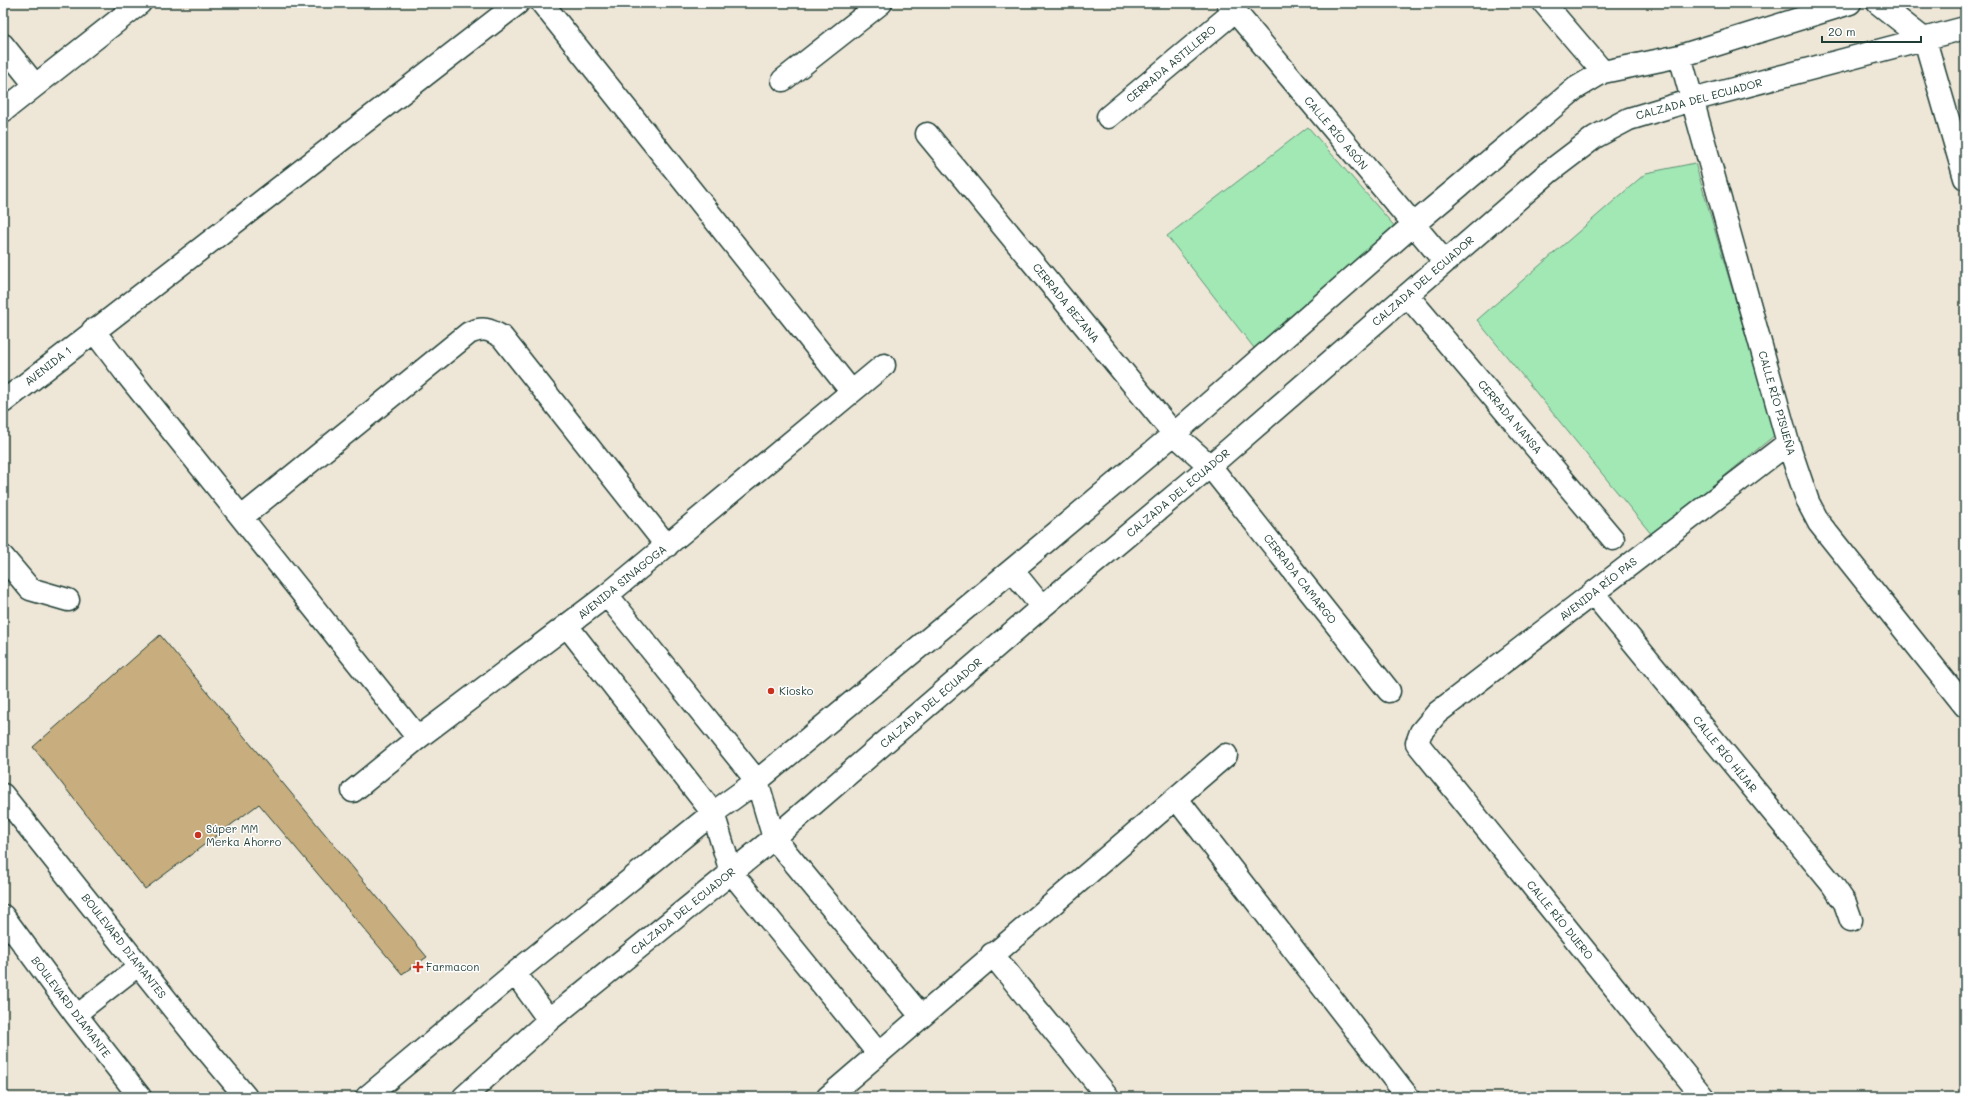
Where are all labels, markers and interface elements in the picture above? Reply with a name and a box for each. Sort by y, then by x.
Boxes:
scale bar [1822,18,1921,44]
street label: CERRADA ASTILLERO [1123,21,1219,106]
text: 20 m [1828,23,1856,39]
street label: CALZADA DEL ECUADOR [1634,74,1764,123]
street label: CALLE RÍO ASÓN [1301,93,1372,173]
street label: CALZADA DEL ECUADOR [1368,232,1477,329]
street label: CERRADA BEZANA [1030,260,1103,346]
street label: AVENIDA 1 [21,342,74,389]
street label: CALLE RÍO PISUEÑA [1755,349,1800,457]
street label: CERRADA NANSA [1475,377,1546,457]
street label: CALZADA DEL ECUADOR [1123,445,1233,540]
street label: CERRADA CAMARGO [1261,531,1340,627]
street label: AVENIDA SINAGOGA [574,541,669,622]
street label: AVENIDA RÍO PAS [1556,554,1640,624]
street label: CALZADA DEL ECUADOR [876,654,985,751]
place label: Kiosko [779,683,814,698]
marker: Kiosko [766,686,776,696]
street label: CALLE RÍO HÍJAR [1690,712,1761,795]
place label: Súper MM Merka Ahorro [206,821,282,849]
marker: Súper MM Merka Ahorro [193,830,203,840]
street label: CALZADA DEL ECUADOR [627,864,738,958]
street label: CALLE RÍO DUERO [1524,877,1597,963]
street label: BOULEVARD DIAMANTES [79,890,170,1001]
street label: BOULEVARD DIAMANTE [28,953,114,1060]
place label: Farmacon [426,959,479,974]
marker: Farmacon [413,962,423,972]

